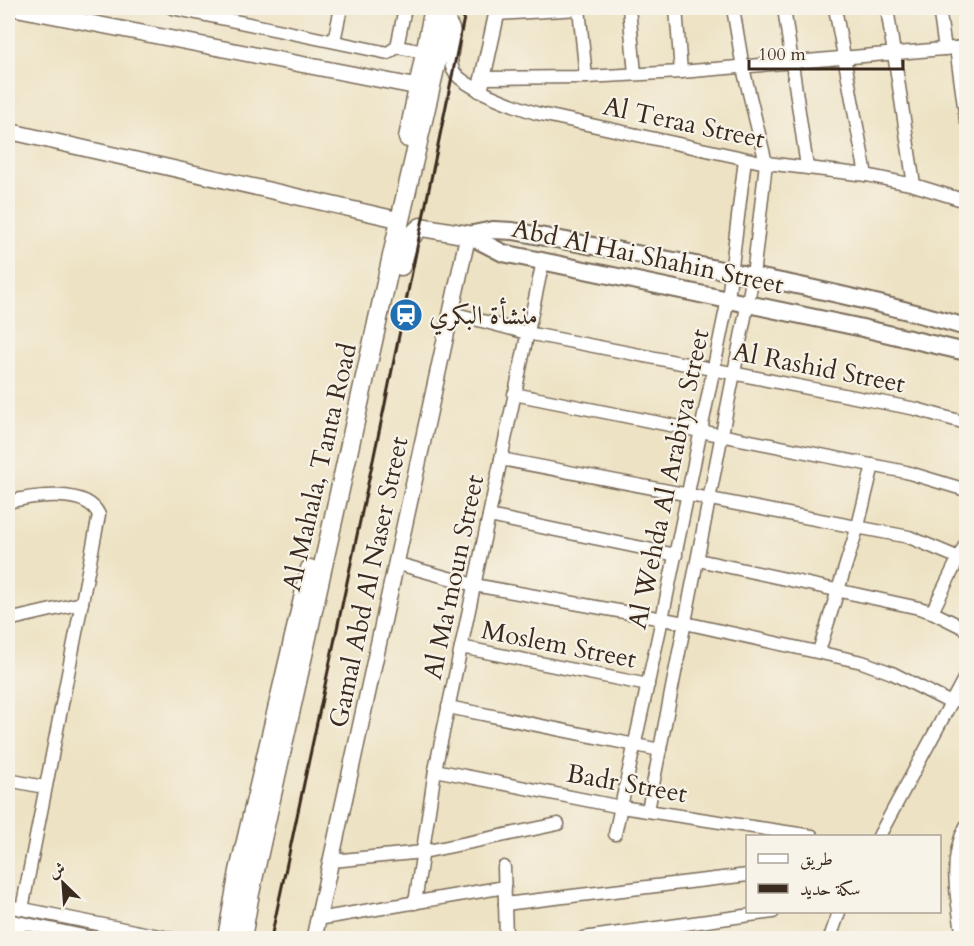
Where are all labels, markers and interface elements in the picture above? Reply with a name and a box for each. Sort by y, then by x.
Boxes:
scale bar [749,33,904,71]
text: 100 m [758,42,806,67]
street label: Al Teraa Street [600,88,768,157]
street label: Abd Al Hai Shahin Street [509,211,787,302]
station icon: منشأة البكري [388,297,424,333]
place label: منشأة البكري [429,297,538,336]
street label: Al Wehda Al Arabiya Street [620,326,717,632]
street label: Al Rashid Street [730,334,908,401]
street label: Al Mahala, Tanta Road [274,340,365,595]
street label: Gamal Abd Al Naser Street [321,433,416,731]
street label: Al Ma'moun Street [415,472,492,683]
street label: Moslem Street [478,612,639,677]
street label: Badr Street [564,756,690,811]
legend [746,835,941,913]
text: طريق [800,847,833,872]
north arrow [33,853,93,913]
text: ش [45,857,69,884]
text: سكة حديد [800,877,861,902]

